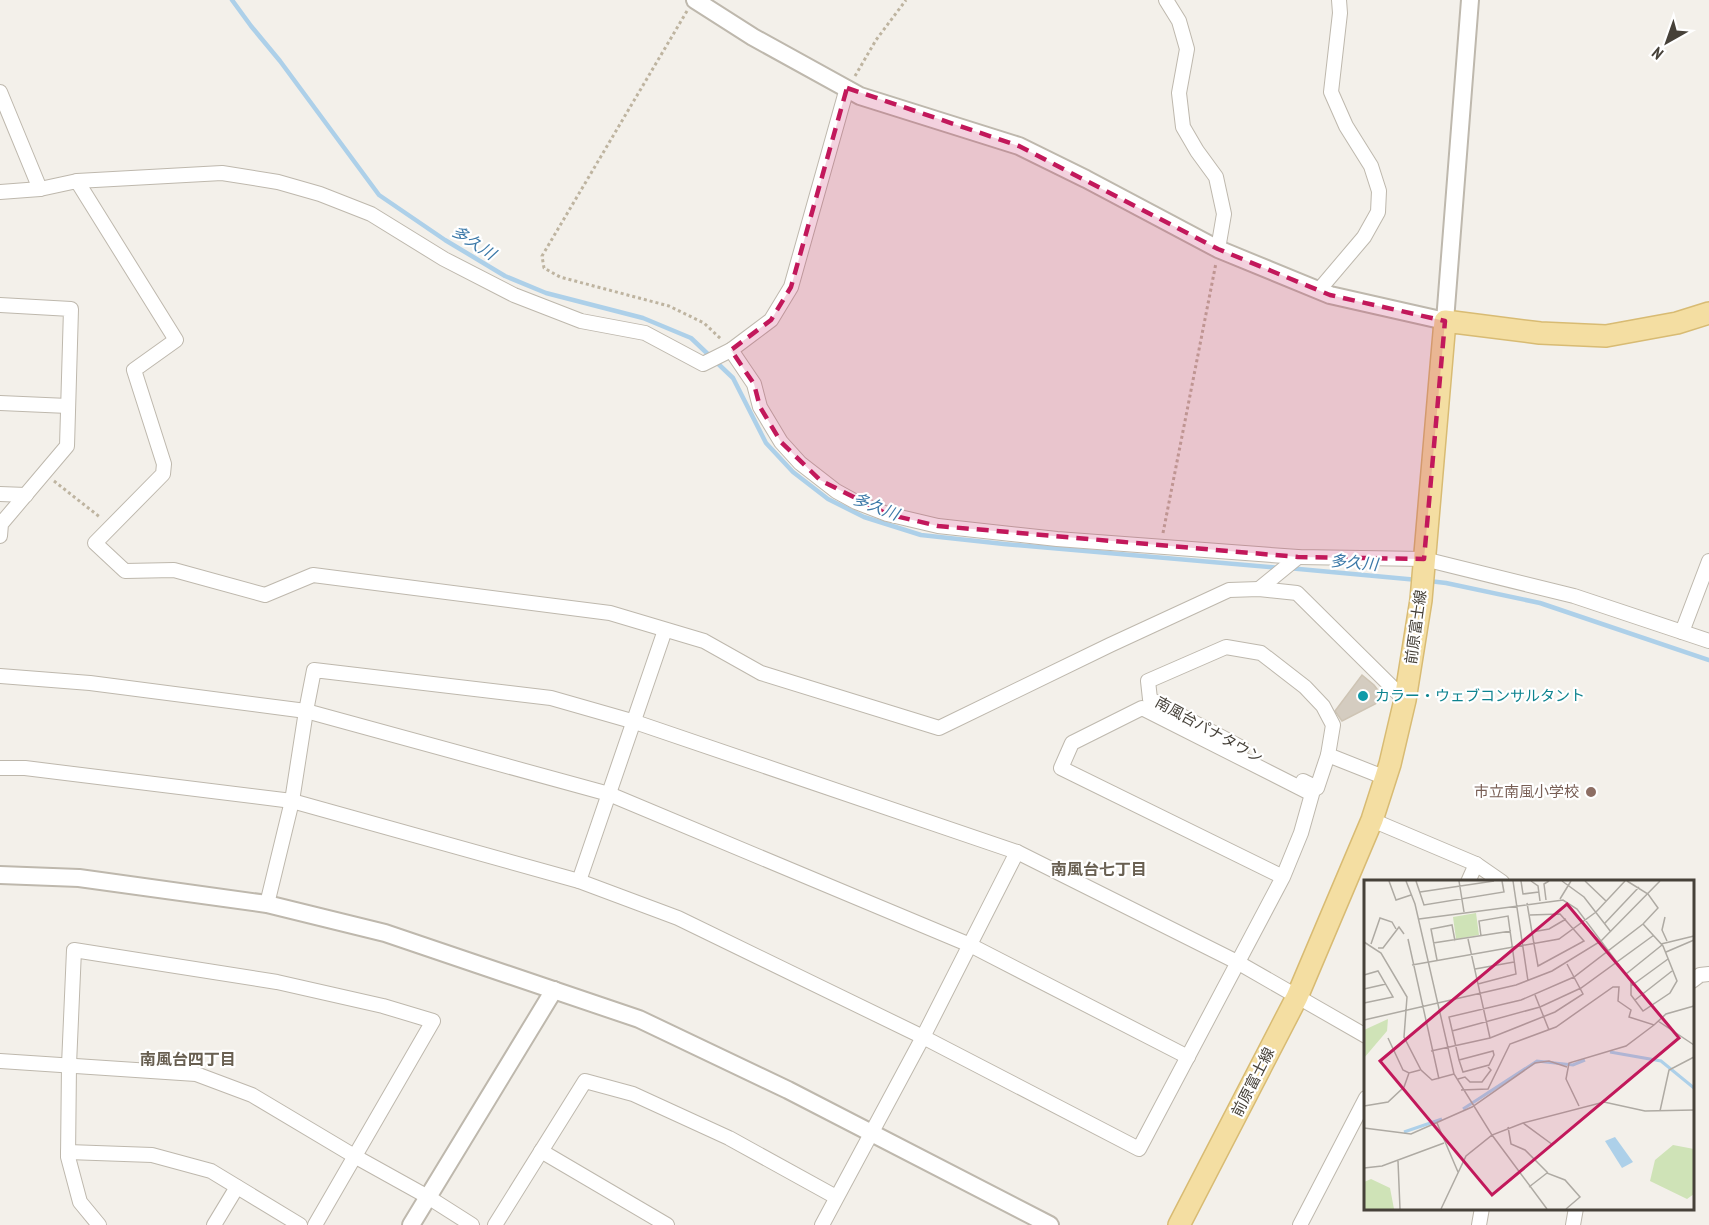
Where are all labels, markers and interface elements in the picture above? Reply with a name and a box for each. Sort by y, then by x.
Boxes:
north arrow [1637,12,1697,72]
text: N [1648,43,1667,64]
water label: 多久川 [448,221,501,265]
water label: 多久川 [850,488,904,525]
water label: 多久川 [1329,550,1381,574]
street label: 前原富士線 [1401,588,1430,665]
place label: カラー・ウェブコンサルタント [1375,686,1585,705]
marker: カラー・ウェブコンサルタント [1356,689,1370,703]
street label: 南風台パナタウン [1152,692,1266,767]
place label: 市立南風小学校 [1474,782,1579,801]
marker: 市立南風小学校 [1584,785,1598,799]
district label: 南風台七丁目 [1051,859,1147,879]
inset map [1364,880,1694,1210]
street label: 前原富士線 [1227,1044,1278,1120]
district label: 南風台四丁目 [140,1049,236,1069]

